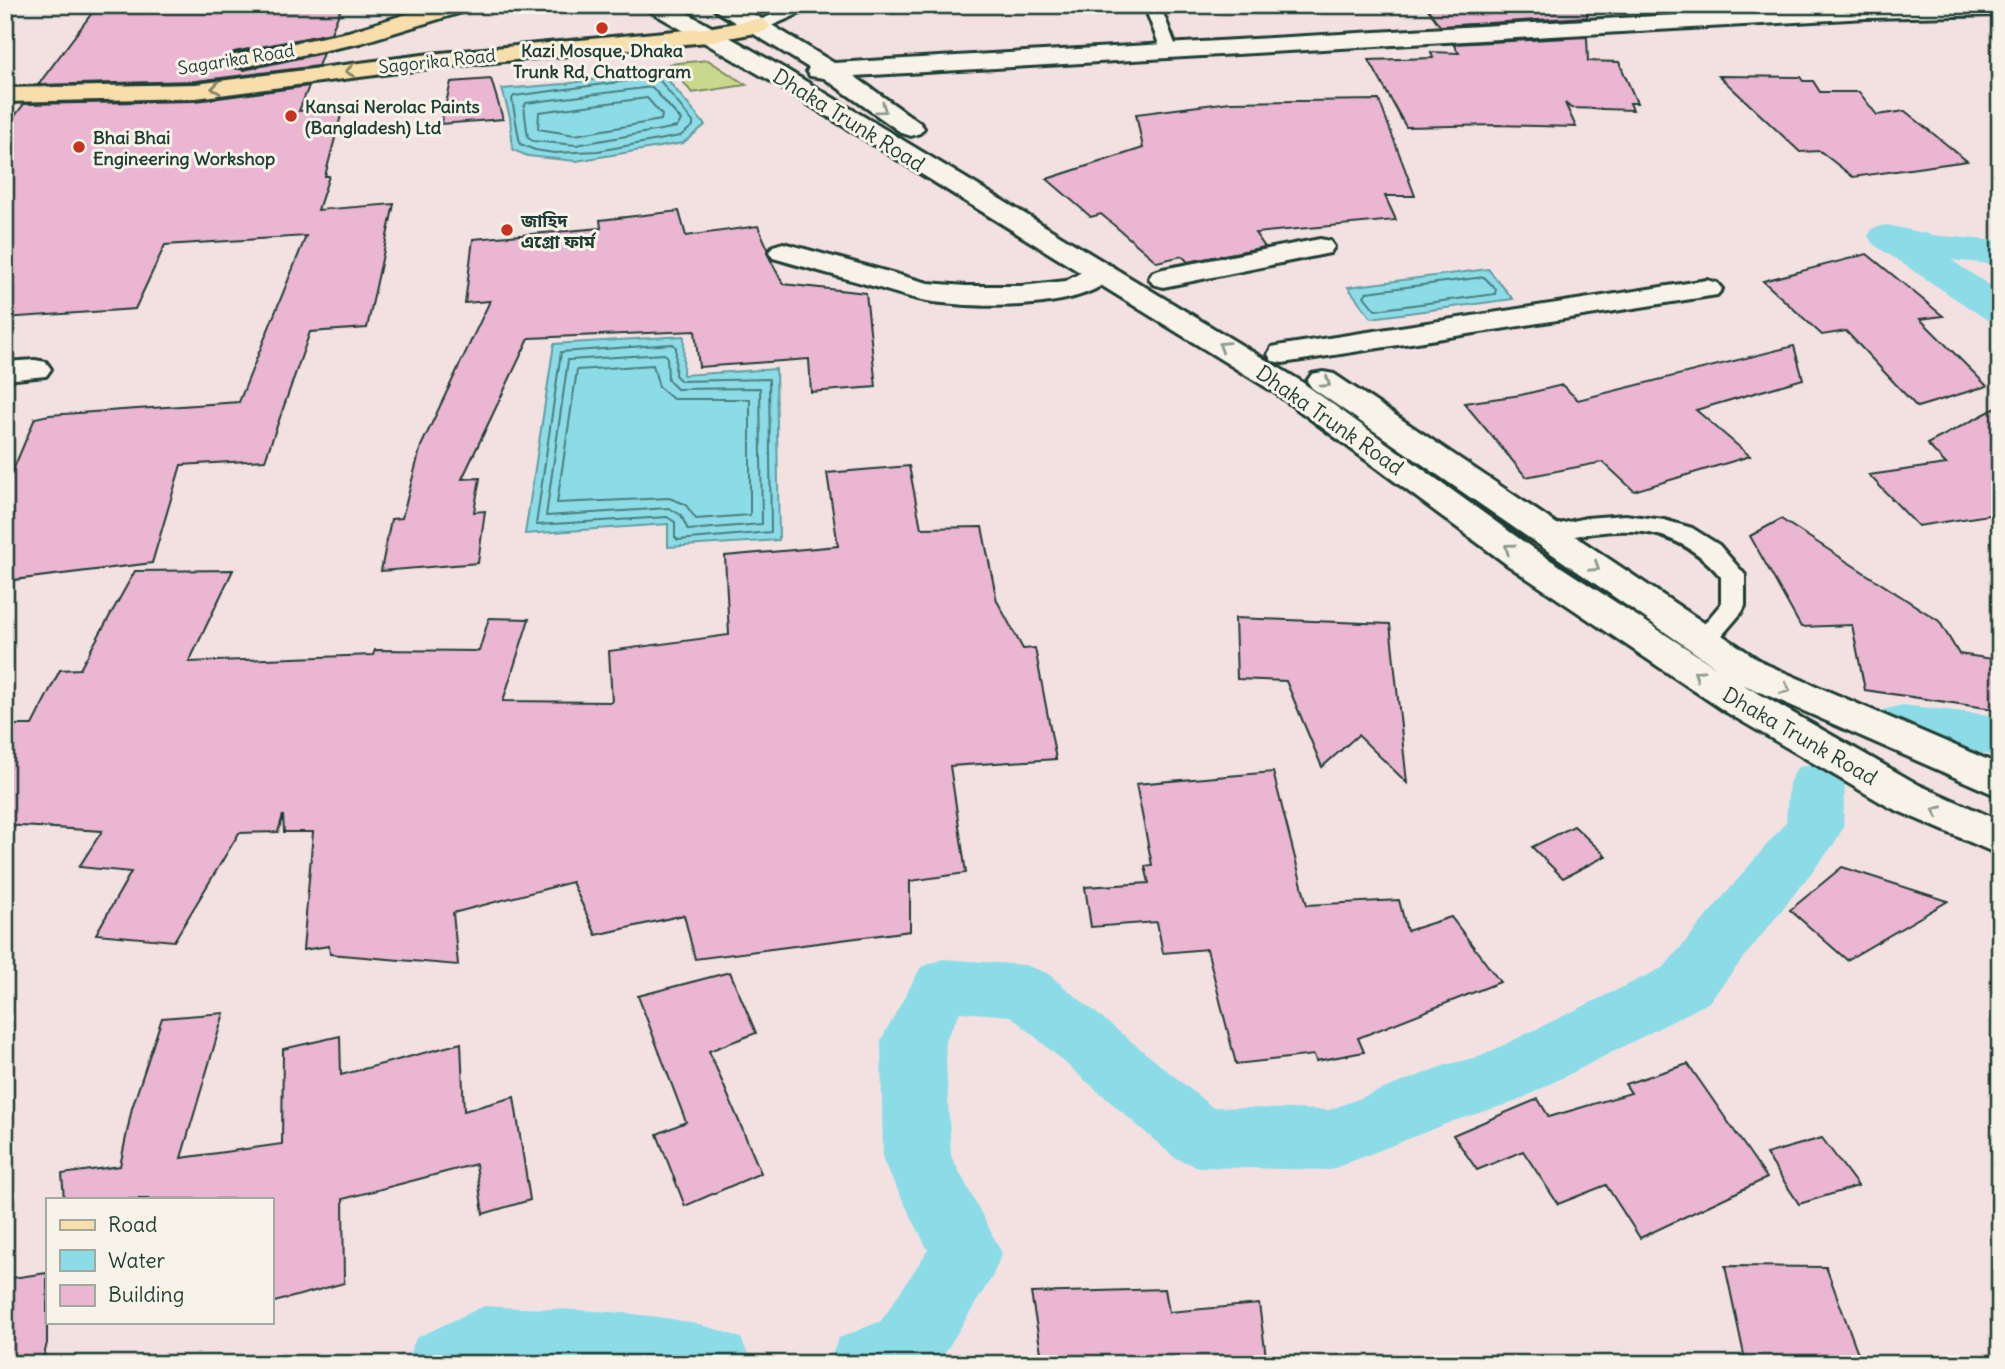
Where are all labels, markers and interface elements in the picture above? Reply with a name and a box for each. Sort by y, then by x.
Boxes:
marker: Kazi Mosque, Dhaka Trunk Rd, Chattogram [594,20,610,36]
street label: Sagarika Road [176,38,296,80]
place label: Kazi Mosque, Dhaka Trunk Rd, Chattogram [513,39,691,83]
street label: Sagorika Road [377,43,497,79]
street label: Dhaka Trunk Road [768,62,930,178]
one-way arrow [344,63,356,78]
one-way arrow [210,81,222,96]
place label: Kansai Nerolac Paints (Bangladesh) Ltd [305,95,480,139]
one-way arrow [874,101,887,114]
marker: Kansai Nerolac Paints (Bangladesh) Ltd [283,108,299,124]
place label: Bhai Bhai Engineering Workshop [93,126,275,170]
marker: Bhai Bhai Engineering Workshop [71,139,87,155]
place label: জাহিদ এগ্রো ফার্ম [520,209,597,253]
marker: জাহিদ এগ্রো ফার্ম [499,222,515,238]
one-way arrow [1217,342,1230,355]
street label: Dhaka Trunk Road [1251,359,1409,481]
one-way arrow [1318,375,1331,387]
one-way arrow [1504,544,1516,556]
one-way arrow [1587,559,1600,572]
one-way arrow [1692,669,1705,682]
street label: Dhaka Trunk Road [1718,681,1882,791]
one-way arrow [1779,681,1791,695]
one-way arrow [1932,805,1945,819]
legend [46,1198,273,1324]
text: Road [108,1211,157,1238]
text: Water [108,1247,166,1274]
text: Building [108,1281,184,1308]

